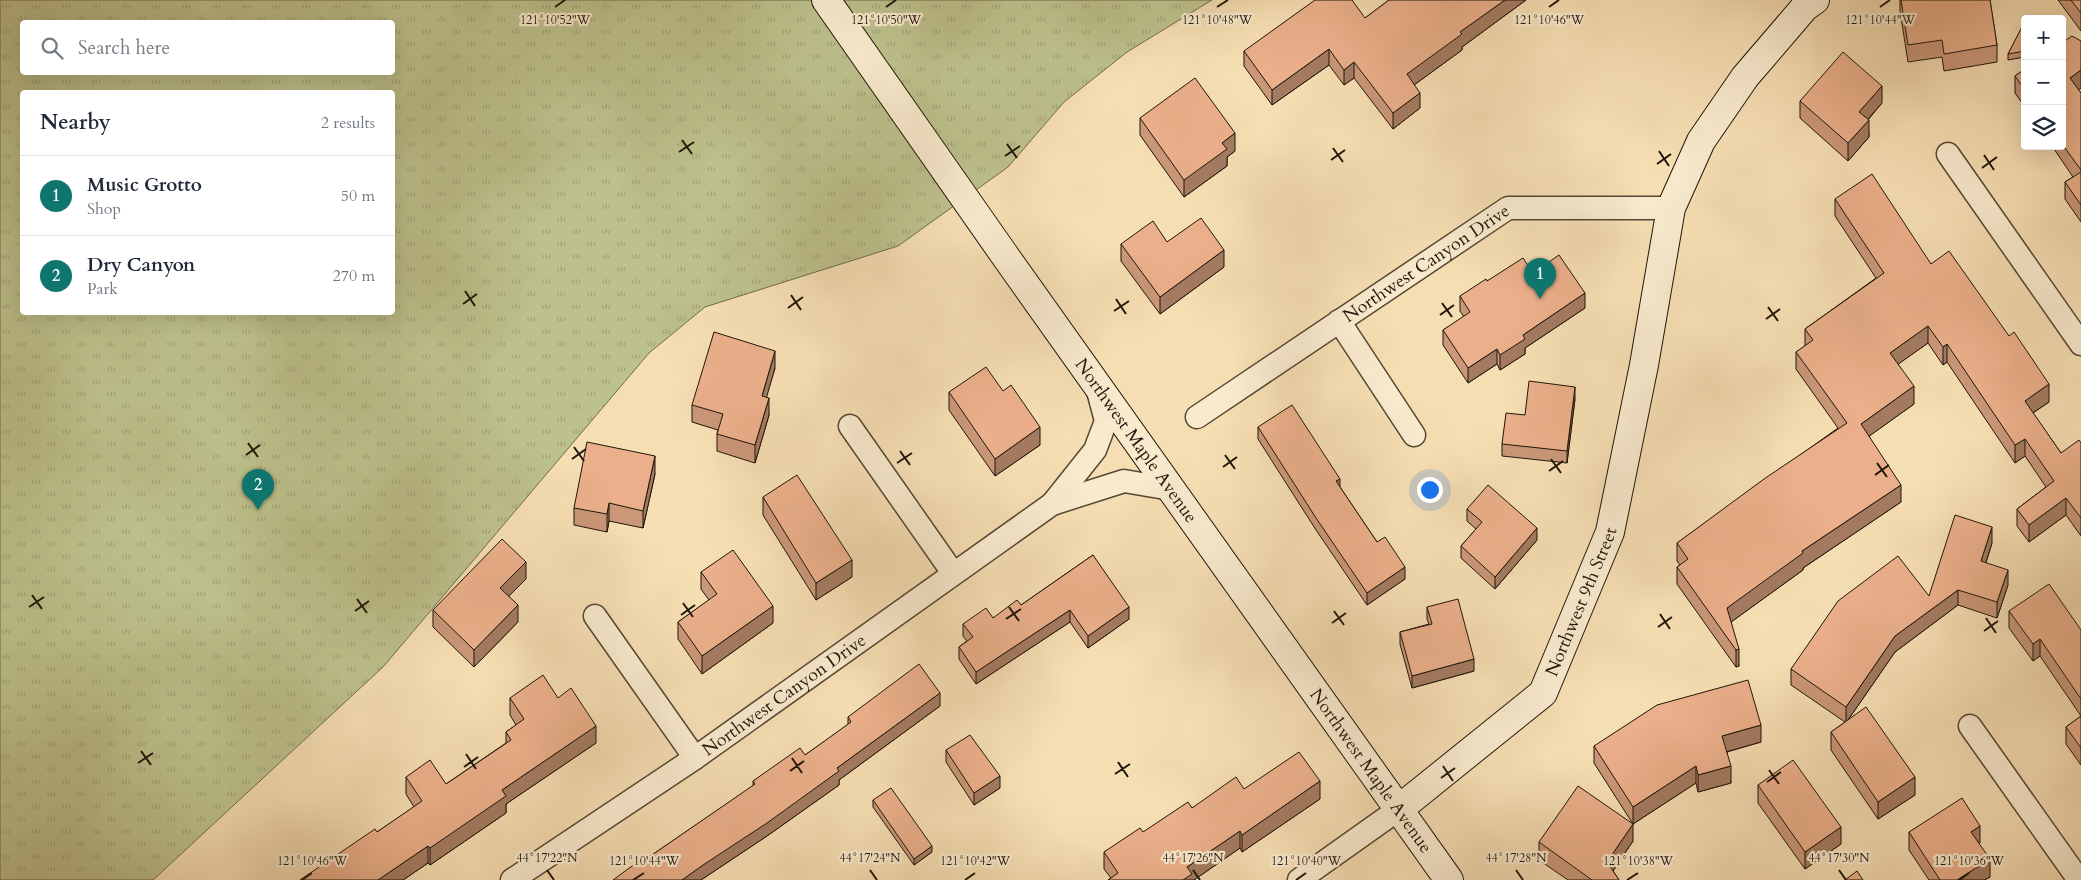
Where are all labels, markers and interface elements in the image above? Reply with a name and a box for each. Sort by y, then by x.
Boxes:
text: 121°10'52"W [520,12,591,28]
text: 121°10'50"W [851,12,922,28]
text: 121°10'48"W [1182,12,1253,28]
text: 121°10'46"W [1514,12,1585,28]
text: 121°10'44"W [1845,12,1916,28]
map controls [2021,15,2066,150]
button: + [2021,15,2066,60]
search box [20,20,395,75]
icon: search [38,34,66,62]
text: Search here [78,35,170,61]
button: − [2021,60,2066,105]
button: layers [2021,105,2066,150]
text: Nearby [40,108,111,137]
text: 2 results [321,112,375,134]
text: Music Grotto [87,172,202,198]
text: 1 [52,185,60,207]
text: 50 m [341,185,375,207]
text: Shop [87,198,121,220]
street label: Northwest Canyon Drive [1338,198,1515,329]
text: Dry Canyon [87,252,195,278]
pin: 1 [1524,258,1556,299]
text: 2 [52,265,60,287]
text: 270 m [333,265,375,287]
text: Park [87,278,118,300]
street label: Northwest Maple Avenue [1069,353,1203,528]
pin: 2 [242,469,274,510]
your location [1417,477,1443,503]
street label: Northwest 9th Street [1539,525,1624,680]
street label: Northwest Canyon Drive [697,628,871,762]
street label: Northwest Maple Avenue [1304,683,1438,858]
text: 44°17'22"N [517,850,578,866]
text: 44°17'24"N [840,850,901,866]
text: 44°17'26"N [1163,850,1224,866]
text: 44°17'28"N [1486,850,1547,866]
text: 44°17'30"N [1809,850,1870,866]
text: 121°10'46"W [277,853,348,869]
text: 121°10'44"W [609,853,680,869]
text: 121°10'42"W [940,853,1011,869]
text: 121°10'40"W [1271,853,1342,869]
text: 121°10'38"W [1603,853,1674,869]
text: 121°10'36"W [1934,853,2005,869]

